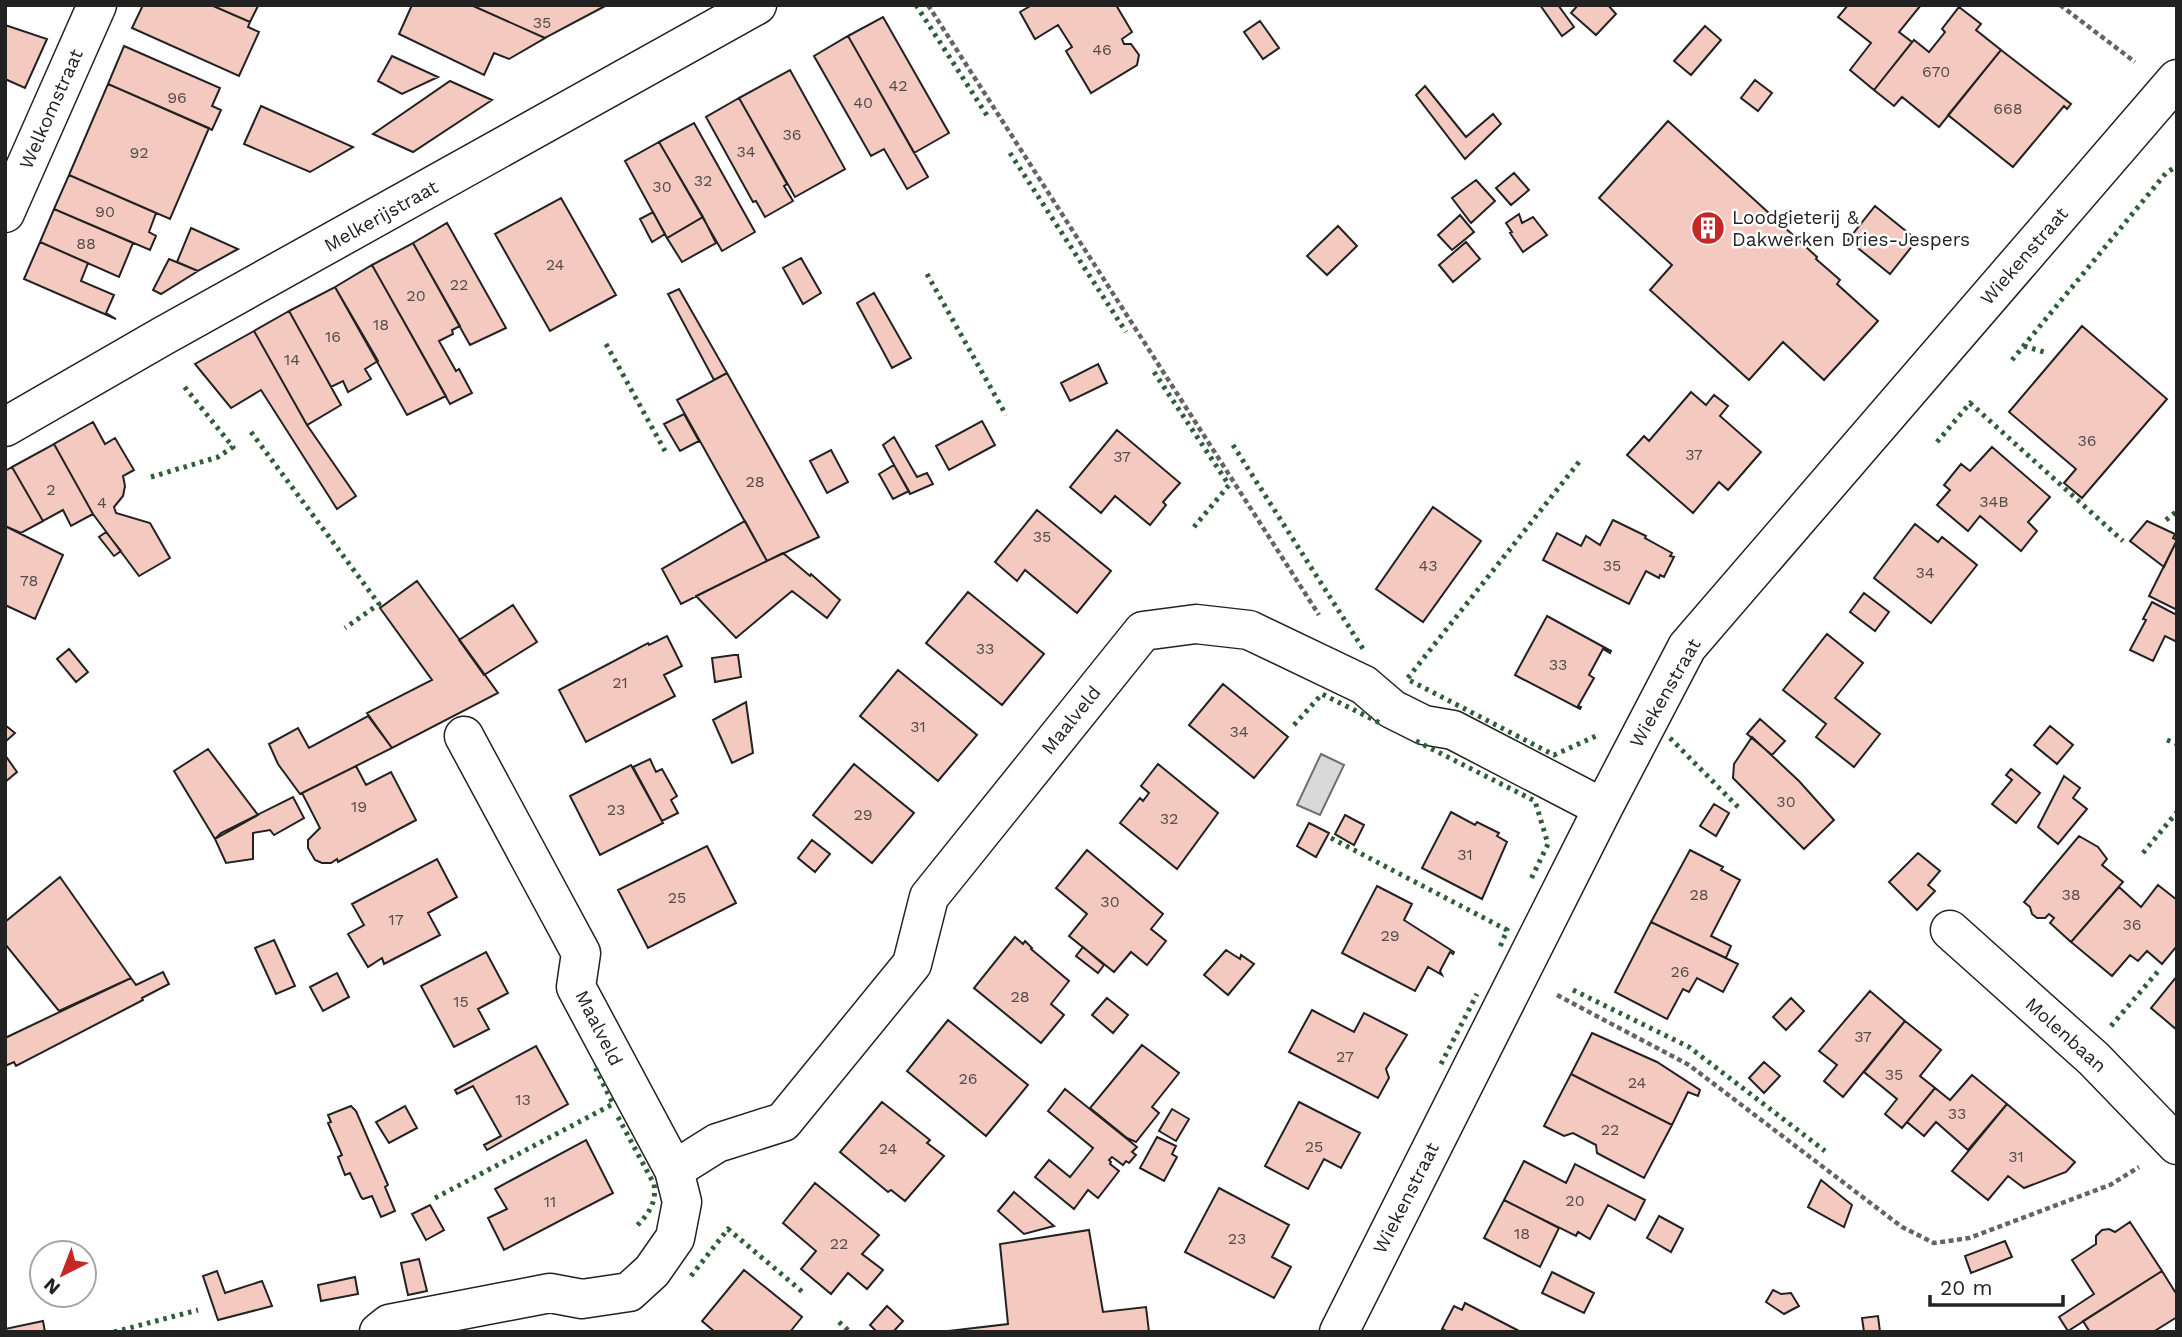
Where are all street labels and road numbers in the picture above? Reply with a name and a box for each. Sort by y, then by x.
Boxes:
street label: Welkomstraat [14,45,88,173]
street label: Melkerijstraat [320,175,442,257]
street label: Wiekenstraat [1975,202,2073,310]
street label: Wiekenstraat [1625,634,1705,752]
street label: Maalveld [1036,681,1106,759]
street label: Maalveld [570,986,628,1070]
street label: Molenbaan [2021,993,2111,1077]
street label: Wiekenstraat [1368,1138,1444,1258]

